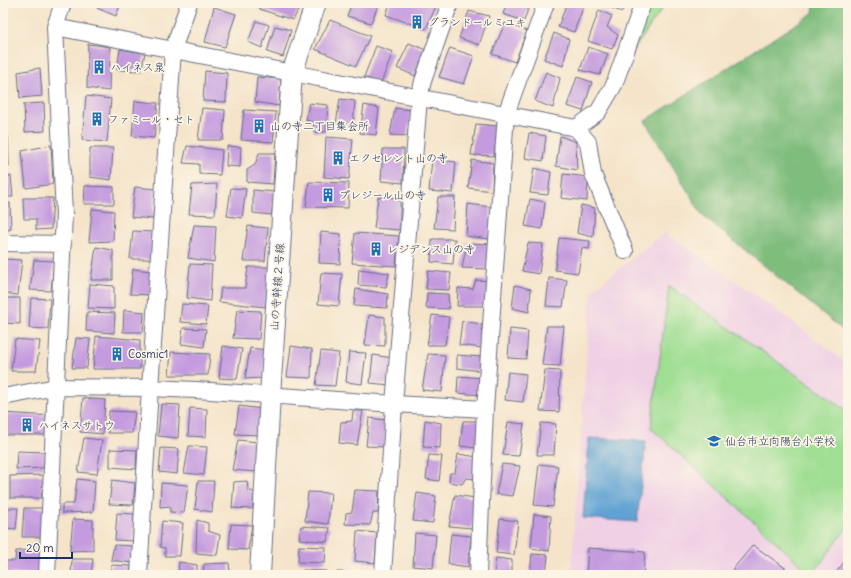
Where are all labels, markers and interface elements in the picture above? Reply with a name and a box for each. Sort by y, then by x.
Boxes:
building icon: グランドールミユキ [409,14,425,30]
place label: グランドールミユキ [428,15,526,29]
building icon: ハイネス泉 [91,59,107,75]
place label: ハイネス泉 [110,60,165,74]
building icon: ファミール・セト [89,111,105,127]
place label: ファミール・セト [108,112,195,126]
building icon: 山の寺二丁目集会所 [251,118,267,134]
place label: 山の寺二丁目集会所 [270,119,369,133]
building icon: エクセレント山の寺 [330,150,346,166]
place label: エクセレント山の寺 [349,151,448,165]
building icon: プレジール山の寺 [320,187,336,203]
place label: プレジール山の寺 [339,188,426,202]
building icon: レジデンス山の寺 [368,241,384,257]
place label: レジデンス山の寺 [387,242,475,256]
street label: 山の寺幹線２号線 [267,243,287,331]
building icon: Cosmic1 [109,346,125,362]
place label: Cosmic1 [128,347,168,361]
building icon: ハイネスサトウ [19,417,35,433]
place label: ハイネスサトウ [38,418,115,432]
school or university icon: 仙台市立向陽台小学校 [706,433,722,449]
place label: 仙台市立向陽台小学校 [725,434,835,448]
scale bar [20,534,72,560]
text: 20 m [26,540,54,555]

